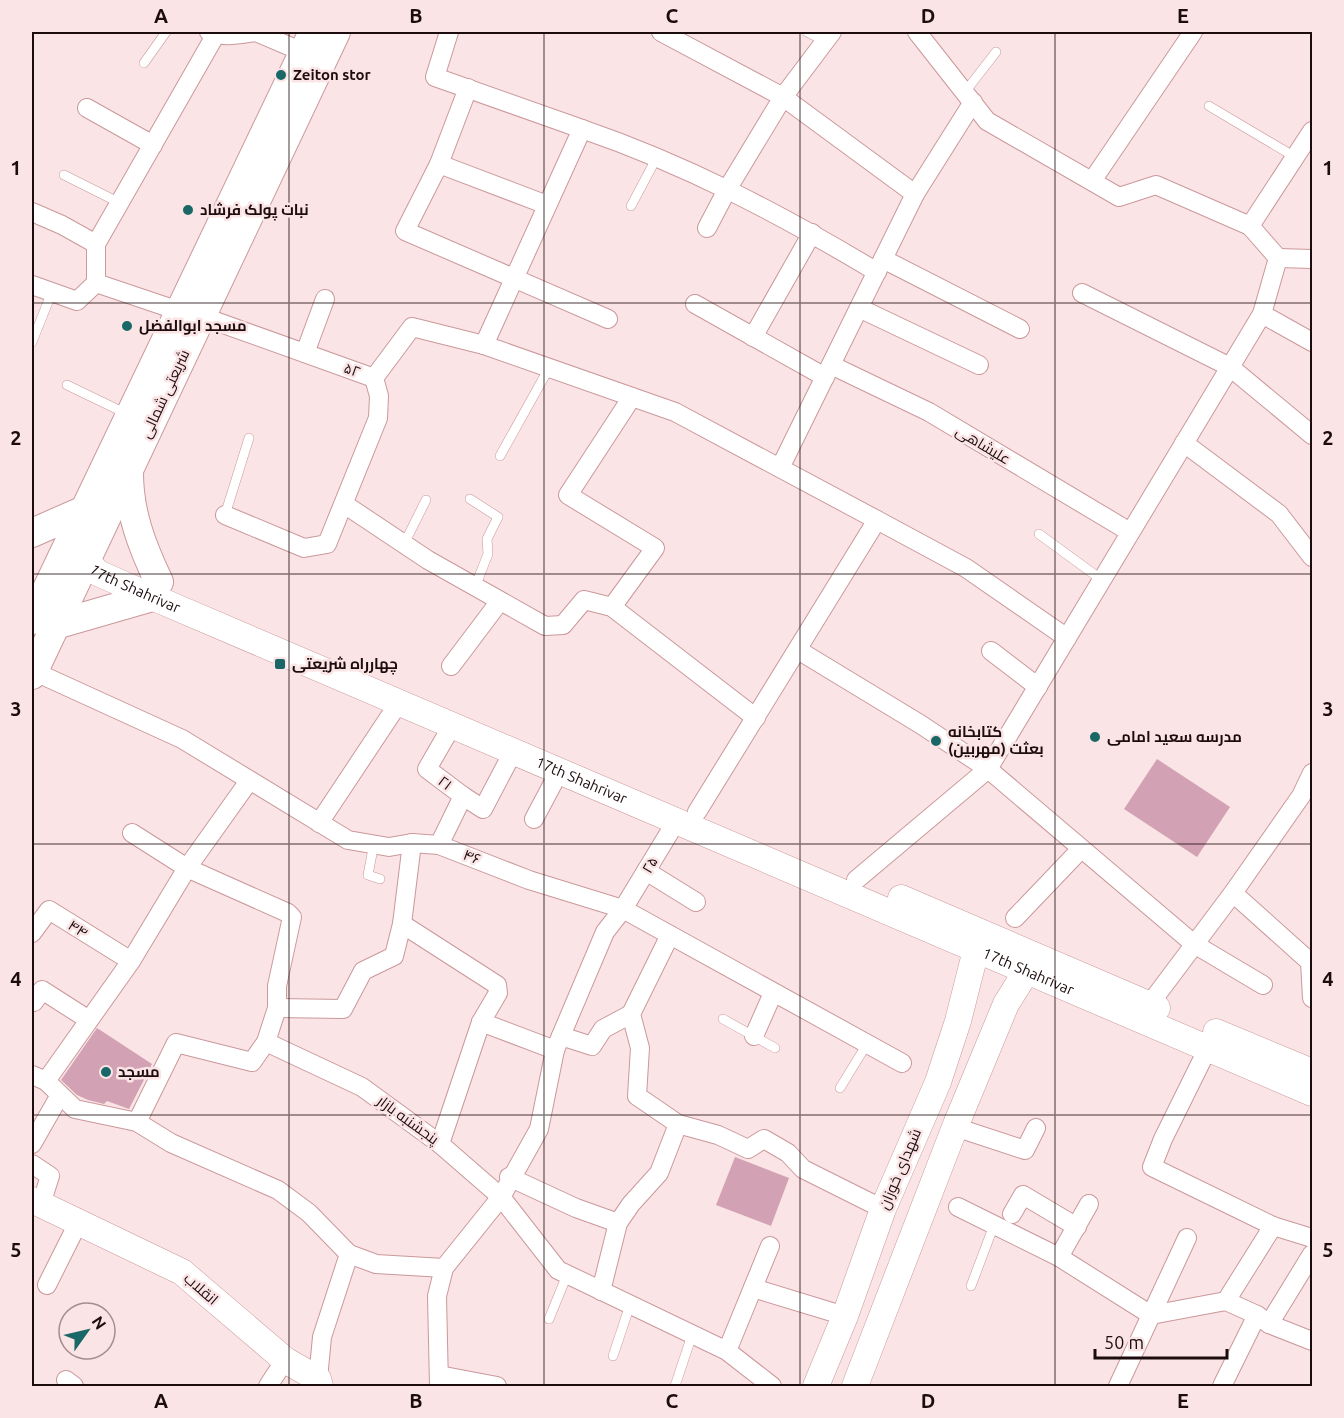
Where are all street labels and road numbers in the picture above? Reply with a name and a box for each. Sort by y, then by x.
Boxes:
street label: شریعتی شمالی [137,347,194,442]
street label: ۵۲ [342,359,363,380]
street label: علیشاهی [952,422,1014,469]
street label: 17th Shahrivar [86,560,183,616]
street label: 17th Shahrivar [533,753,630,807]
street label: ۲۱ [435,772,455,793]
street label: ۴۶ [461,846,483,867]
street label: ۲۵ [638,853,661,876]
street label: ۴۴ [65,916,91,941]
street label: 17th Shahrivar [980,944,1077,998]
street label: پنجشنبه بازار [372,1091,442,1149]
street label: شهدای خوزان [875,1126,926,1213]
street label: انقلاب [181,1269,222,1308]

